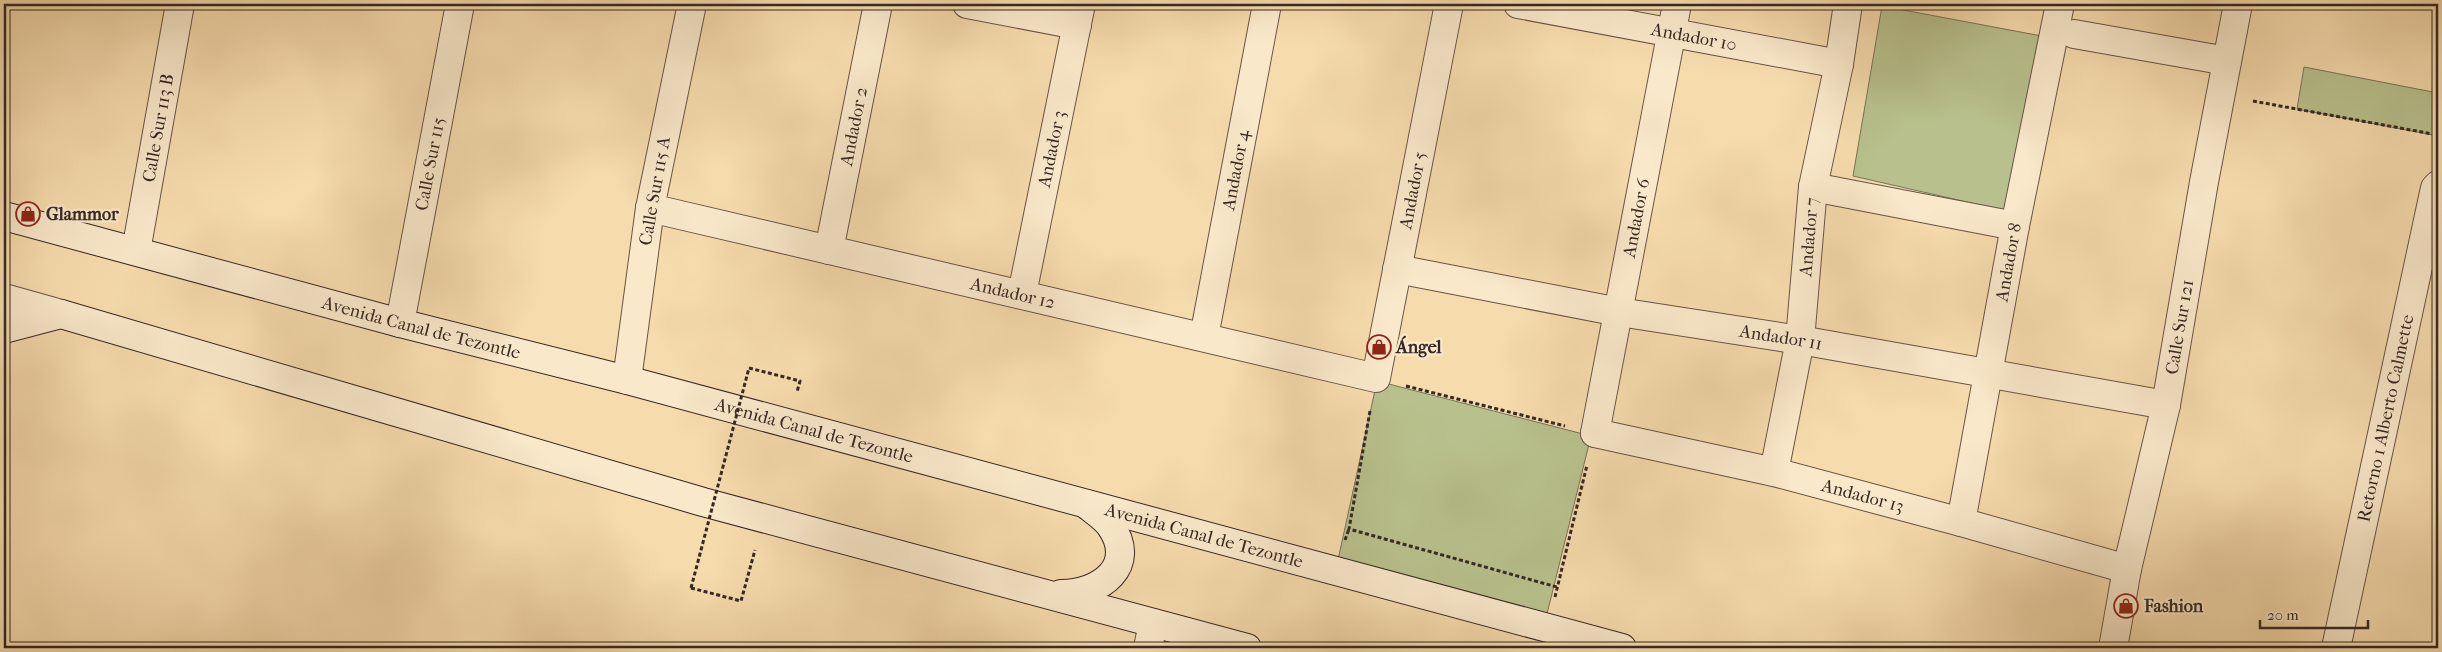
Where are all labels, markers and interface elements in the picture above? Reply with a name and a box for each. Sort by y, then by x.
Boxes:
street label: Andador 10 [1648,18,1739,55]
street label: Calle Sur 113 B [138,72,178,184]
street label: Andador 2 [835,85,872,169]
street label: Andador 3 [1033,109,1070,190]
street label: Calle Sur 115 [411,115,449,212]
street label: Andador 4 [1218,128,1254,213]
street label: Calle Sur 115 A [635,135,675,247]
street label: Andador 5 [1395,150,1430,232]
street label: Andador 6 [1618,176,1654,260]
street label: Andador 7 [1795,196,1823,278]
shop icon: Glammor [15,201,41,227]
place label: Glammor [46,204,119,225]
street label: Andador 8 [1991,221,2026,304]
street label: Andador 12 [968,273,1057,313]
street label: Calle Sur 121 [2161,278,2198,376]
street label: Avenida Canal de Tezontle [319,292,523,363]
street label: Retorno 1 Alberto Calmette [2353,313,2418,524]
street label: Andador 11 [1737,320,1824,354]
shop icon: Ángel [1366,334,1392,360]
place label: Ángel [1395,335,1443,358]
street label: Avenida Canal de Tezontle [712,393,915,467]
street label: Andador 13 [1818,474,1906,517]
street label: Avenida Canal de Tezontle [1102,499,1306,572]
shop icon: Fashion [2113,593,2139,619]
place label: Fashion [2143,596,2204,617]
scale bar [2260,597,2367,629]
text: 20 m [2267,606,2299,624]

